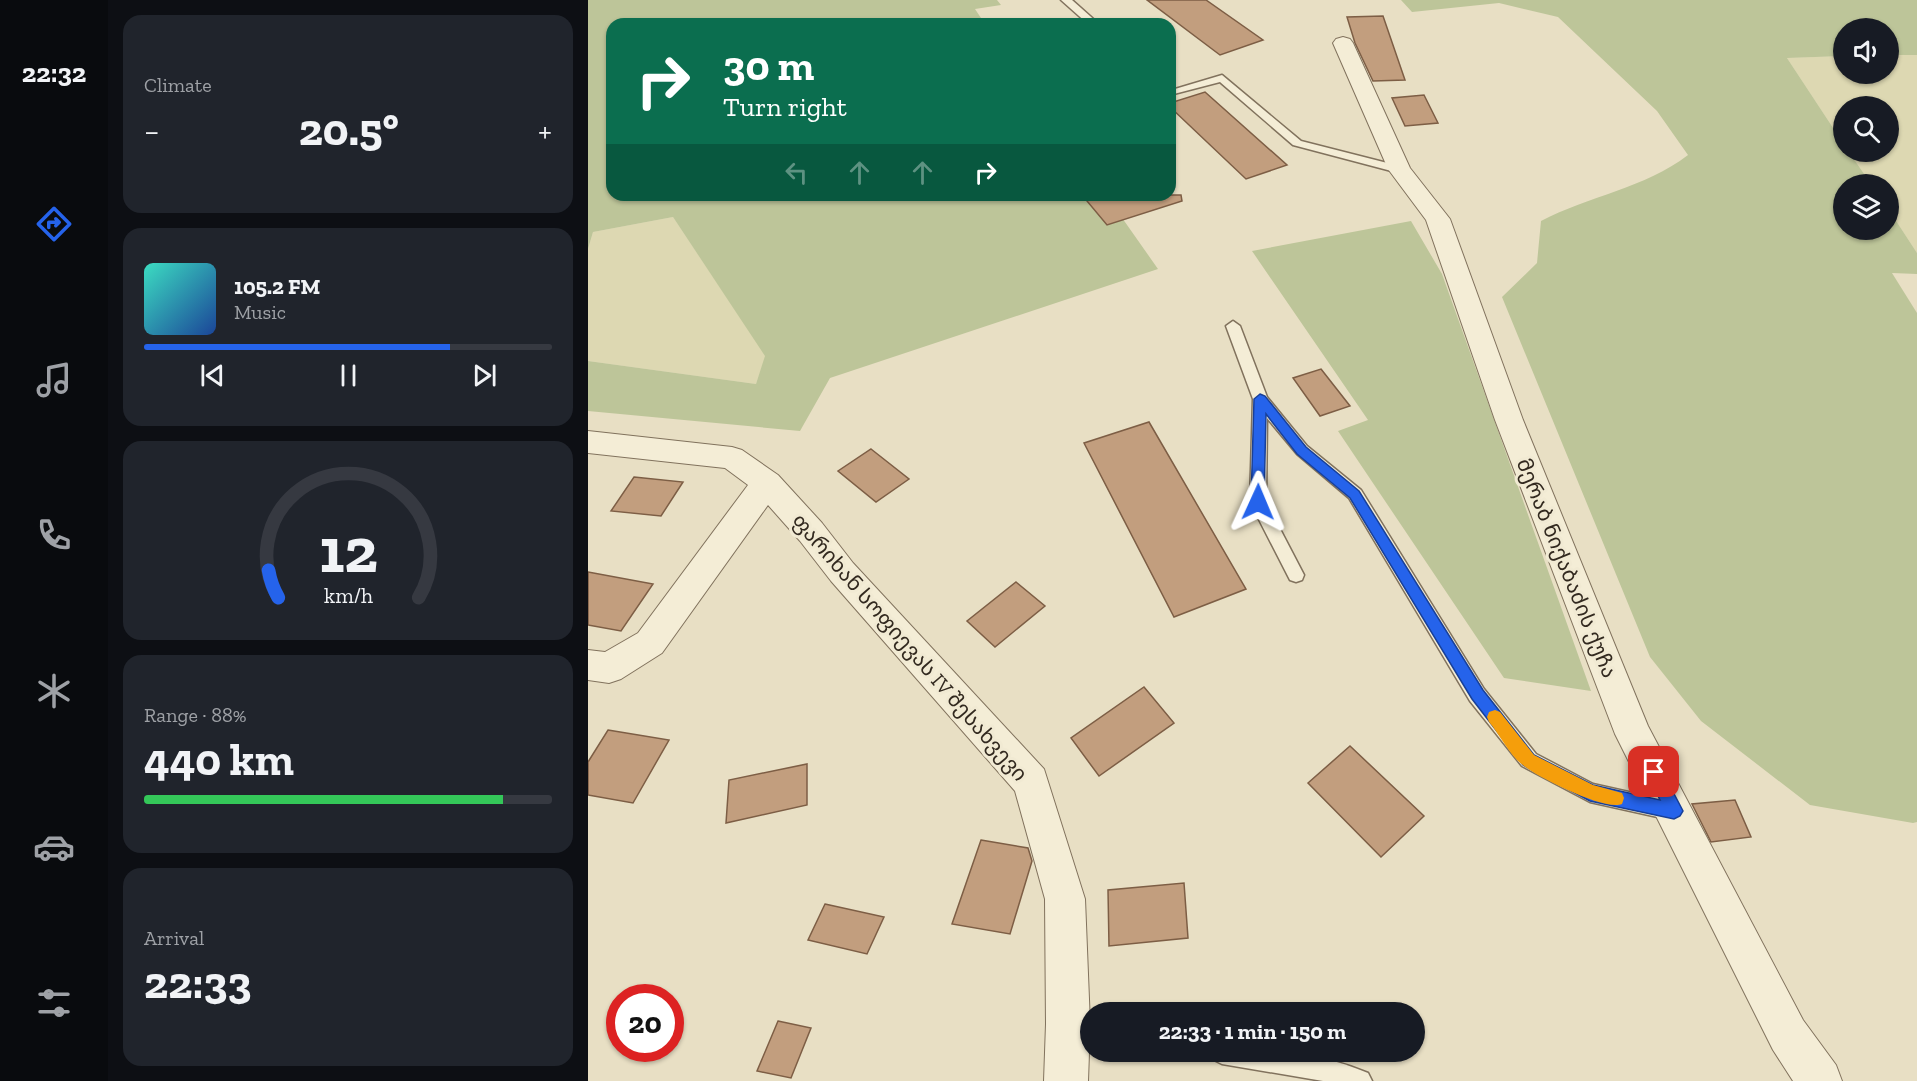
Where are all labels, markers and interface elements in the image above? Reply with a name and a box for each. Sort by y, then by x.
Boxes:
map controls [1833,18,1899,240]
button: sound [1833,18,1899,84]
text: 30 m [723,40,814,91]
icon: right [624,42,702,120]
text: 22:32 [22,57,86,89]
text: Climate [144,73,212,97]
text: Turn right [723,91,847,123]
button: search [1833,96,1899,162]
text: 20.5° [299,103,399,157]
text: − [144,111,159,150]
text: + [538,111,552,150]
icon: left [780,156,813,189]
icon: ahead [843,156,876,189]
icon: ahead [906,156,939,189]
icon: right [969,156,1002,189]
button: layers [1833,174,1899,240]
icon: directions [33,203,75,245]
text: 105.2 FM [234,273,320,300]
text: Music [234,300,286,324]
icon: music [33,359,75,401]
icon: previous [196,359,229,392]
icon: pause [332,359,365,392]
icon: next [468,359,501,392]
street label: მერაბ ნიქაბაძის ქუჩა [1511,455,1623,681]
position arrow [1226,470,1290,534]
street label: ფარიხან სოფიევას IV შესახვევი [787,508,1033,786]
text: 12 [319,513,377,588]
icon: phone [33,514,75,556]
text: km/h [324,583,372,608]
icon: climate [33,670,75,712]
text: Range · 88% [144,703,247,727]
text: 440 km [144,733,294,787]
pin [1628,746,1679,797]
icon: arrive [1637,755,1670,788]
icon: car [33,826,75,868]
text: Arrival [144,926,204,950]
text: 22:33 [144,956,251,1010]
icon: filters [33,982,75,1024]
speed limit sign: 20 [606,984,684,1062]
text: 22:33 · 1 min · 150 m [1159,1018,1346,1045]

